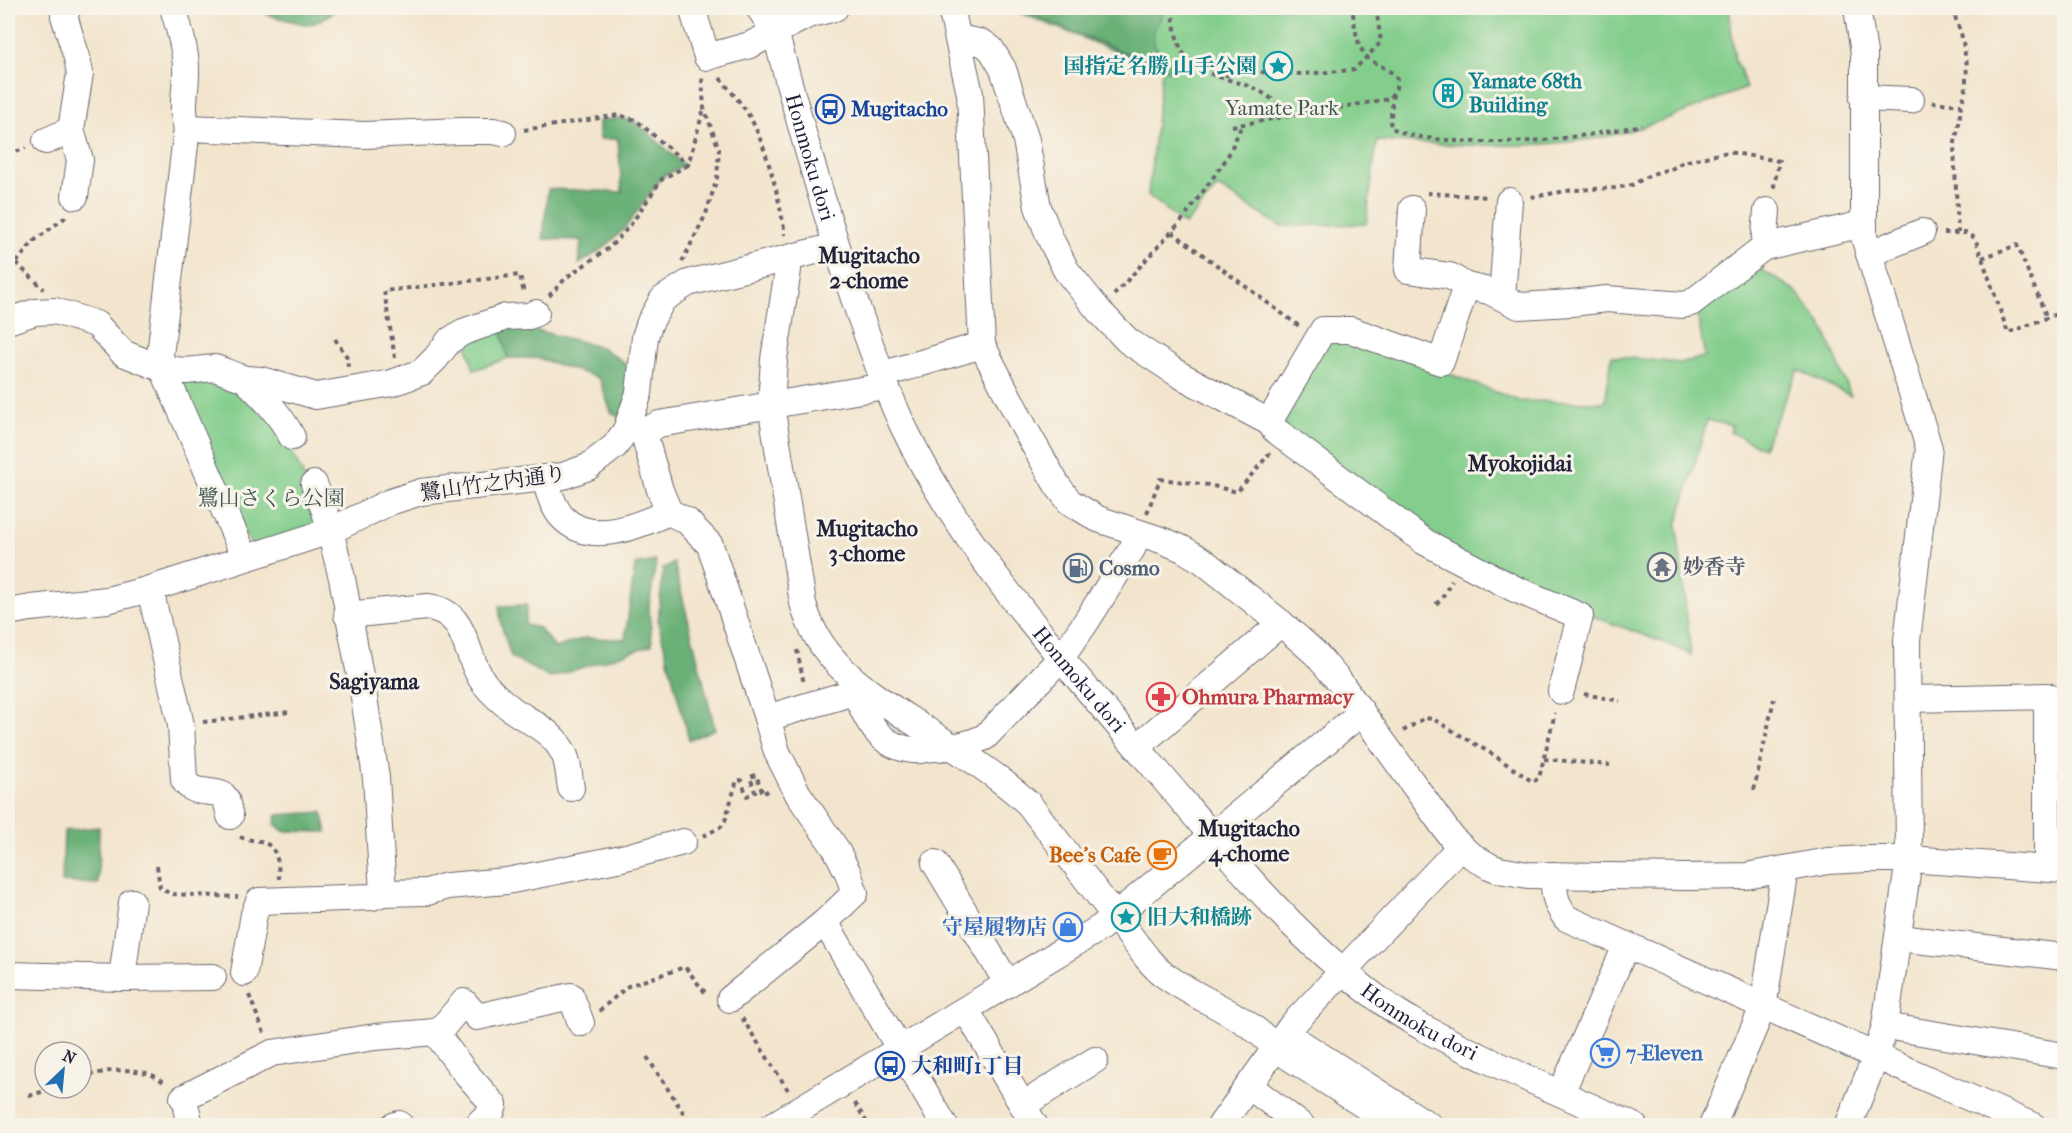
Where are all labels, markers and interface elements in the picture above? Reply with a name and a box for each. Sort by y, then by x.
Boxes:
place icon: 国指定名勝 山手公園 [1262,50,1294,82]
place label: 国指定名勝 山手公園 [1063,54,1257,78]
place label: Yamate 68th Building [1468,69,1582,117]
building icon: Yamate 68th Building [1432,77,1464,109]
street label: Honmoku dori [780,91,840,224]
bus stop icon: Mugitacho [814,93,846,125]
park label: Yamate Park [1224,96,1339,120]
place label: Mugitacho [850,97,948,121]
district label: Mugitacho 2-chome [817,243,920,294]
district label: Myokojidai [1467,451,1573,477]
street label: 鷺山竹之内通り [419,461,567,505]
park label: 鷺山さくら公園 [198,486,345,510]
district label: Mugitacho 3-chome [815,516,918,567]
temple icon: 妙香寺 [1646,551,1678,583]
fuel station icon: Cosmo [1062,552,1094,584]
place label: 妙香寺 [1683,555,1746,579]
place label: Cosmo [1099,556,1160,580]
street label: Honmoku dori [1028,621,1131,737]
district label: Sagiyama [329,669,420,695]
pharmacy icon: Ohmura Pharmacy [1145,681,1177,713]
place label: Ohmura Pharmacy [1182,685,1355,709]
district label: Mugitacho 4-chome [1197,816,1300,867]
cafe icon: Bee's Cafe [1146,839,1178,871]
place label: Bee's Cafe [1049,843,1142,867]
place icon: 旧大和橋跡 [1110,901,1142,933]
place label: 旧大和橋跡 [1147,905,1252,929]
shop icon: 守屋履物店 [1052,911,1084,943]
place label: 守屋履物店 [942,915,1047,939]
street label: Honmoku dori [1356,978,1482,1065]
supermarket icon: 7-Eleven [1589,1037,1621,1069]
north arrow [33,1040,93,1100]
place label: 7-Eleven [1625,1041,1704,1065]
text: N [60,1046,80,1069]
bus stop icon: 大和町1丁目 [874,1050,906,1082]
place label: 大和町1丁目 [911,1054,1024,1078]

